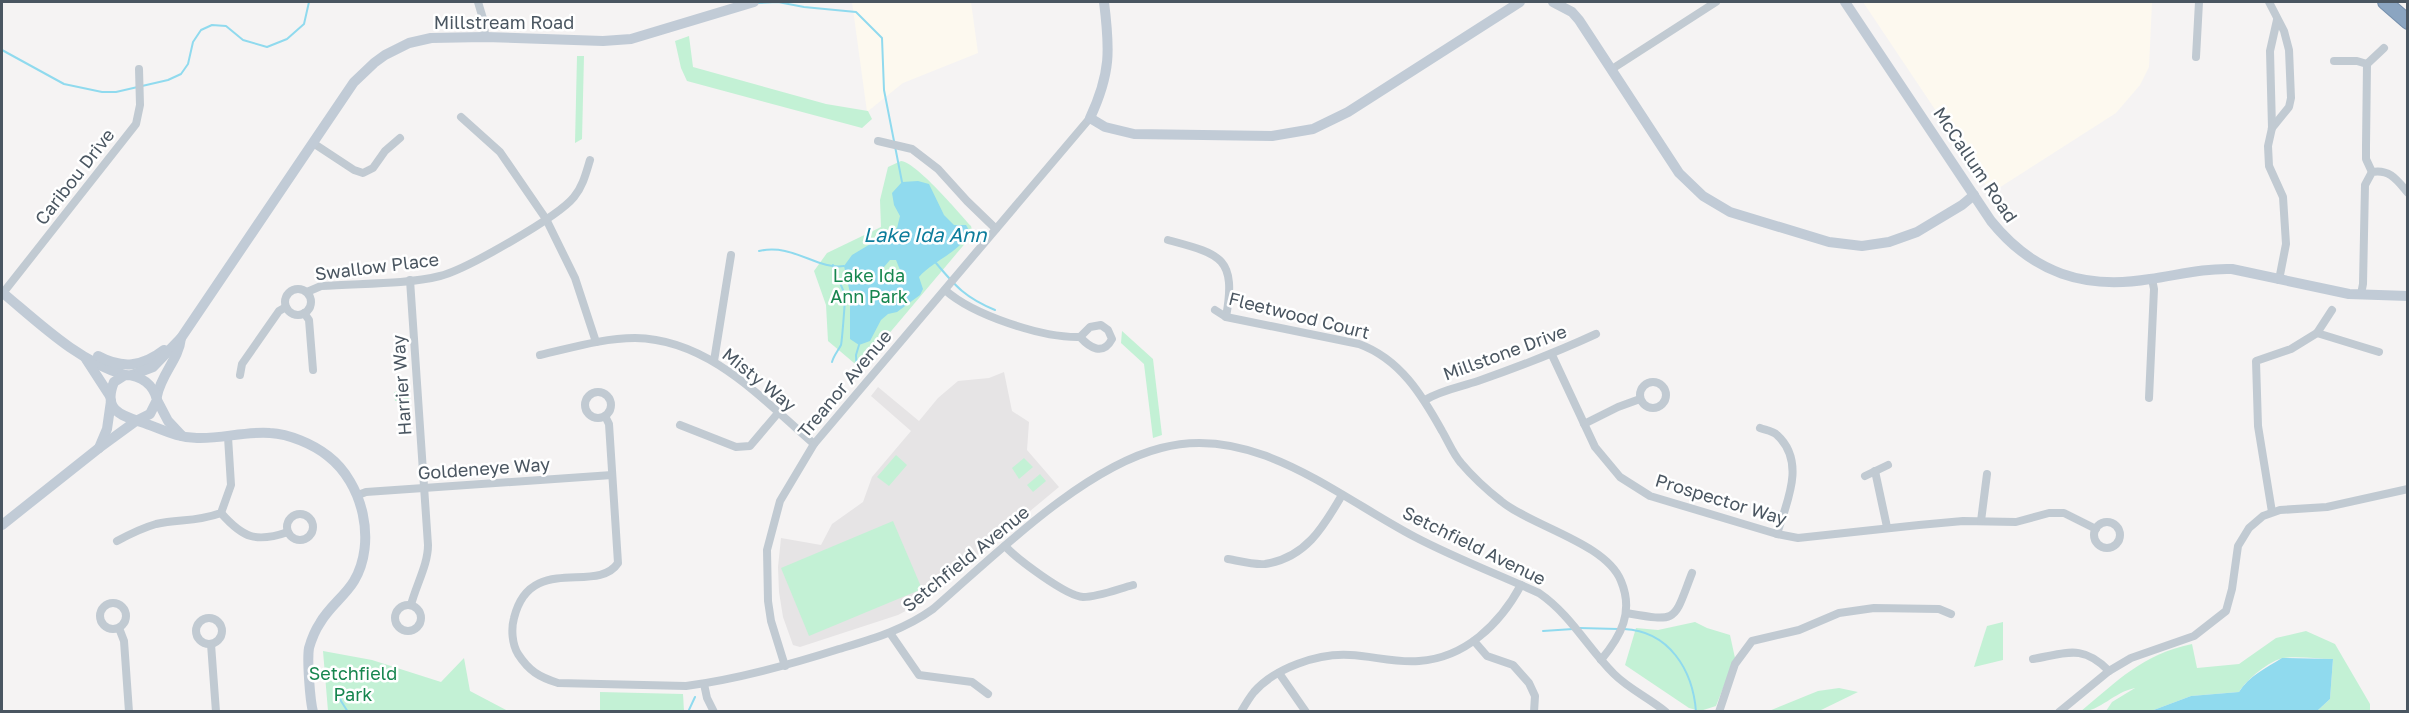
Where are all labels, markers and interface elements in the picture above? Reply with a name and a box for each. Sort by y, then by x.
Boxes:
street label: Millstream Road [434,11,574,33]
street label: McCallum Road [1929,102,2023,226]
street label: Caribou Drive [30,124,119,229]
water label: Lake Ida Ann [863,222,987,246]
street label: Swallow Place [314,247,440,285]
park label: Lake Ida Ann Park [830,264,908,307]
street label: Fleetwood Court [1226,287,1372,343]
street label: Millstone Drive [1440,319,1569,385]
street label: Treanor Avenue [793,325,896,442]
street label: Harrier Way [387,334,416,436]
street label: Misty Way [718,343,801,416]
street label: Goldeneye Way [417,452,551,484]
street label: Prospector Way [1653,469,1790,529]
street label: Setchfield Avenue [898,500,1033,616]
street label: Setchfield Avenue [1399,501,1550,589]
park label: Setchfield Park [309,662,397,705]

